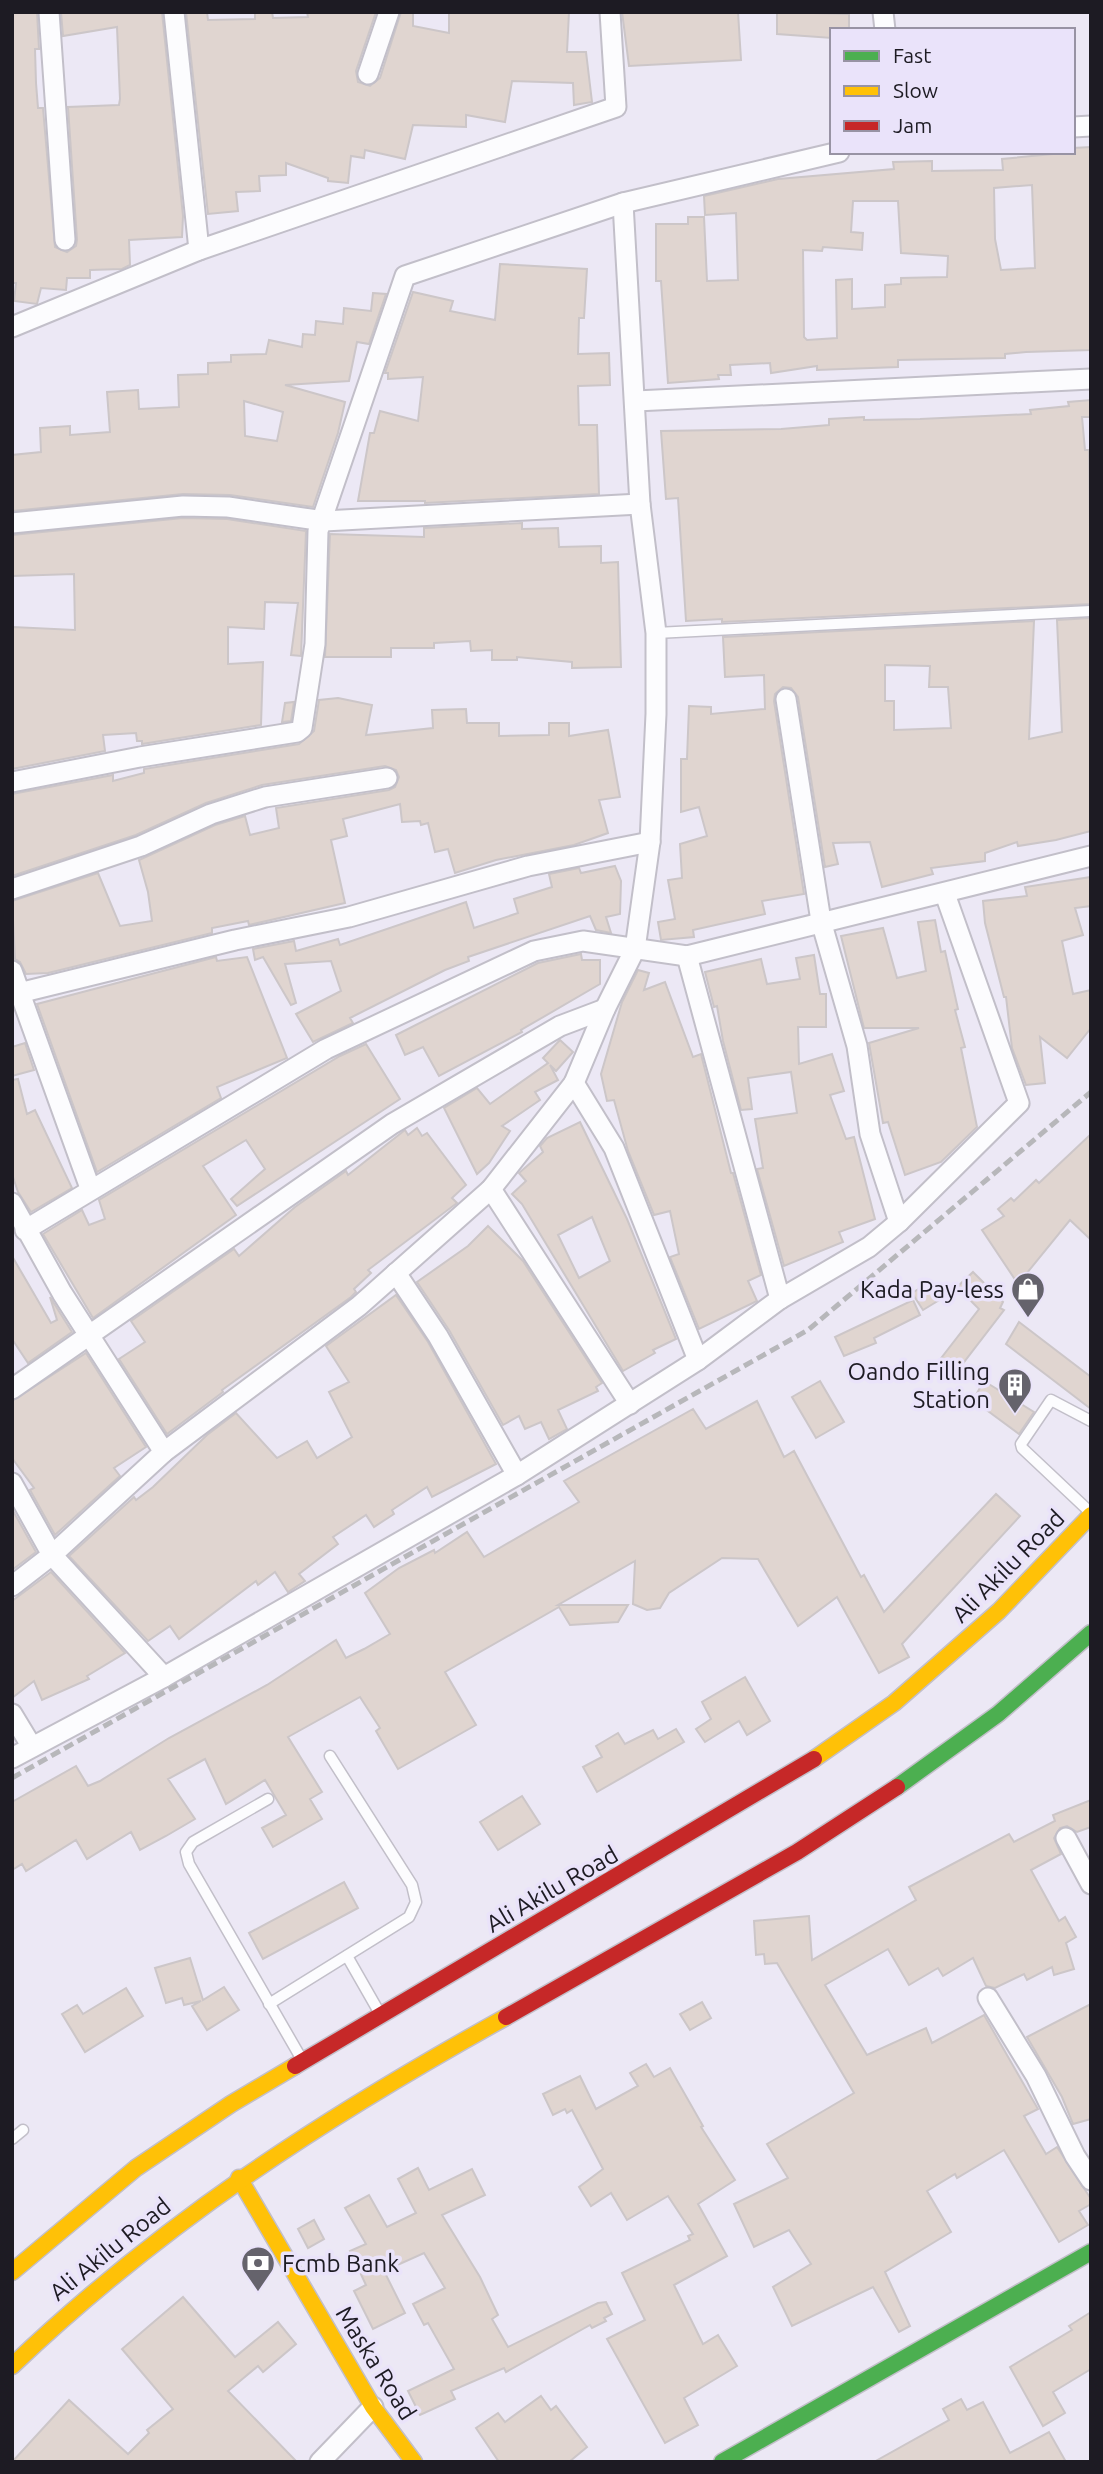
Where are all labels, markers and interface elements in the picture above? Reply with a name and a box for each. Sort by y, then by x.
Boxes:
legend [830,28,1075,154]
text: Fast [893,43,931,67]
text: Slow [893,78,938,102]
text: Jam [893,113,932,137]
shop icon: Kada Pay-less [1009,1270,1047,1319]
place label: Kada Pay-less [860,1276,1004,1303]
place label: Oando Filling Station [847,1358,990,1413]
building icon: Oando Filling Station [996,1366,1034,1415]
street label: Ali Akilu Road [946,1504,1070,1628]
street label: Ali Akilu Road [481,1840,623,1938]
street label: Ali Akilu Road [44,2192,176,2306]
bank icon: Fcmb Bank [239,2244,277,2293]
place label: Fcmb Bank [282,2250,399,2277]
street label: Maska Road [330,2301,422,2425]

